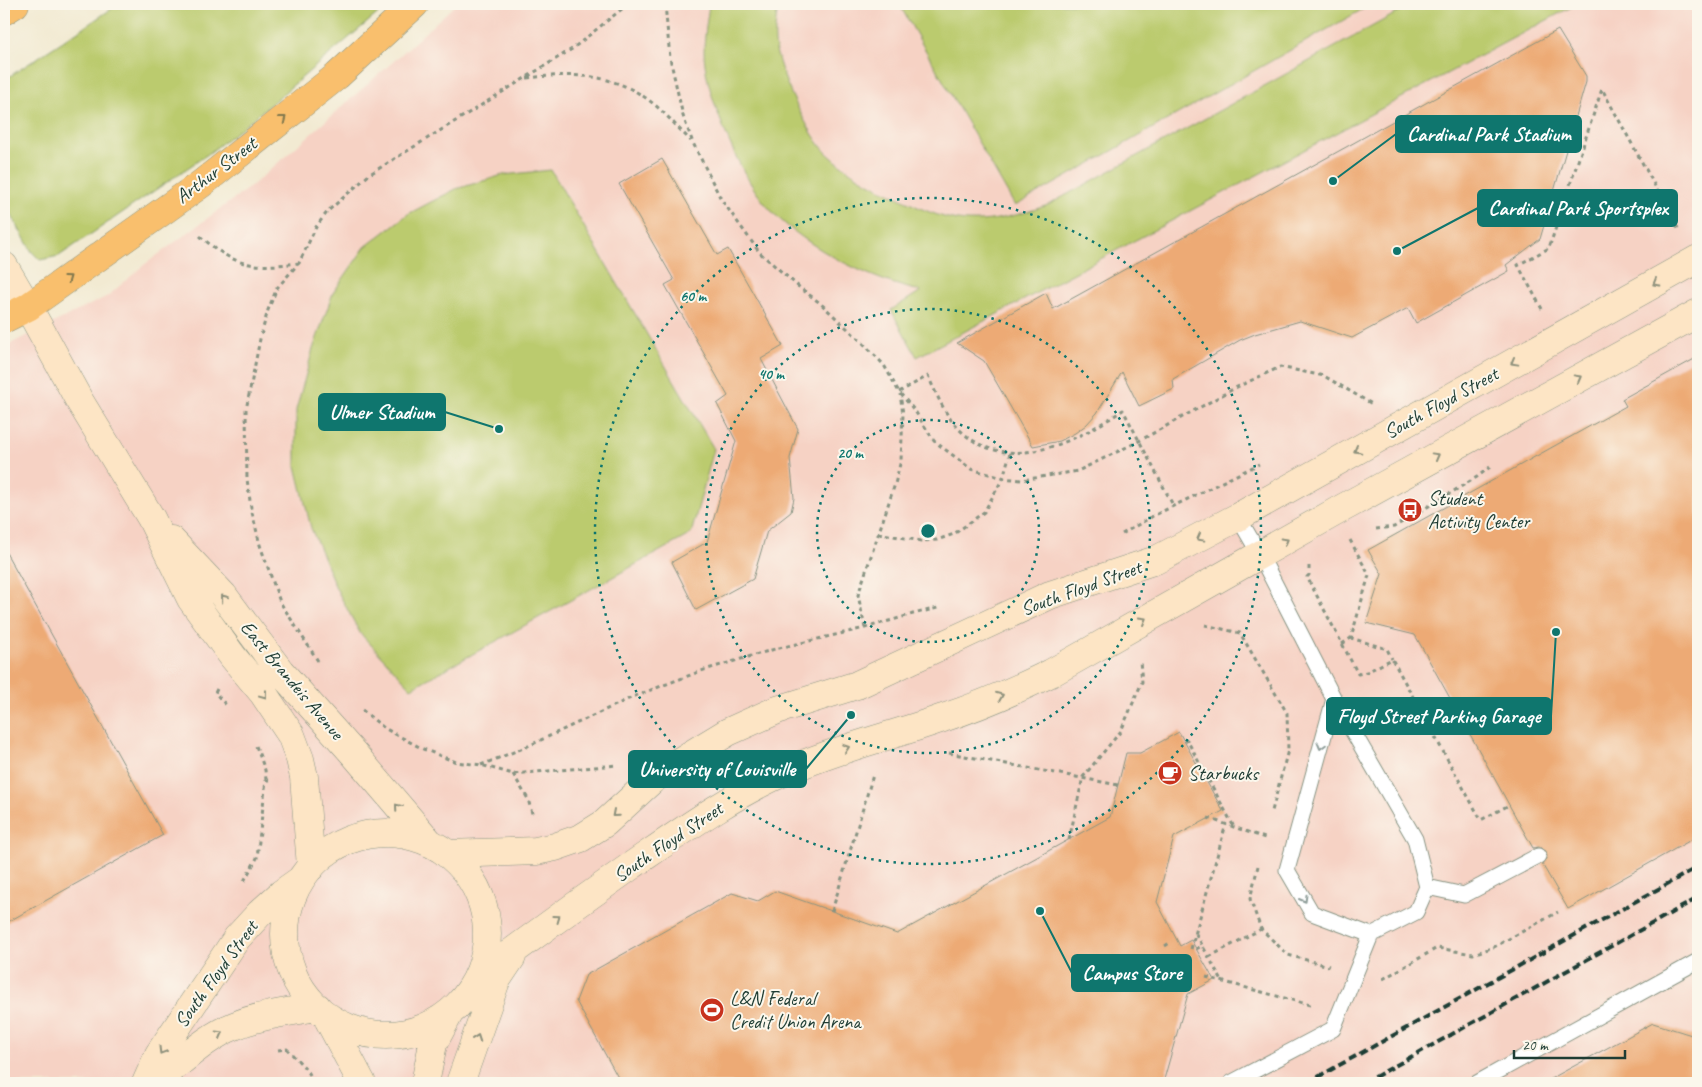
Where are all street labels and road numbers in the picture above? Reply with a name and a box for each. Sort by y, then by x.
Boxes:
street label: Arthur Street [170,130,263,209]
street label: South Floyd Street [1380,360,1504,445]
street label: South Floyd Street [1017,554,1147,621]
street label: East Brandeis Avenue [235,615,350,746]
street label: South Floyd Street [609,795,729,888]
street label: South Floyd Street [169,914,265,1033]

